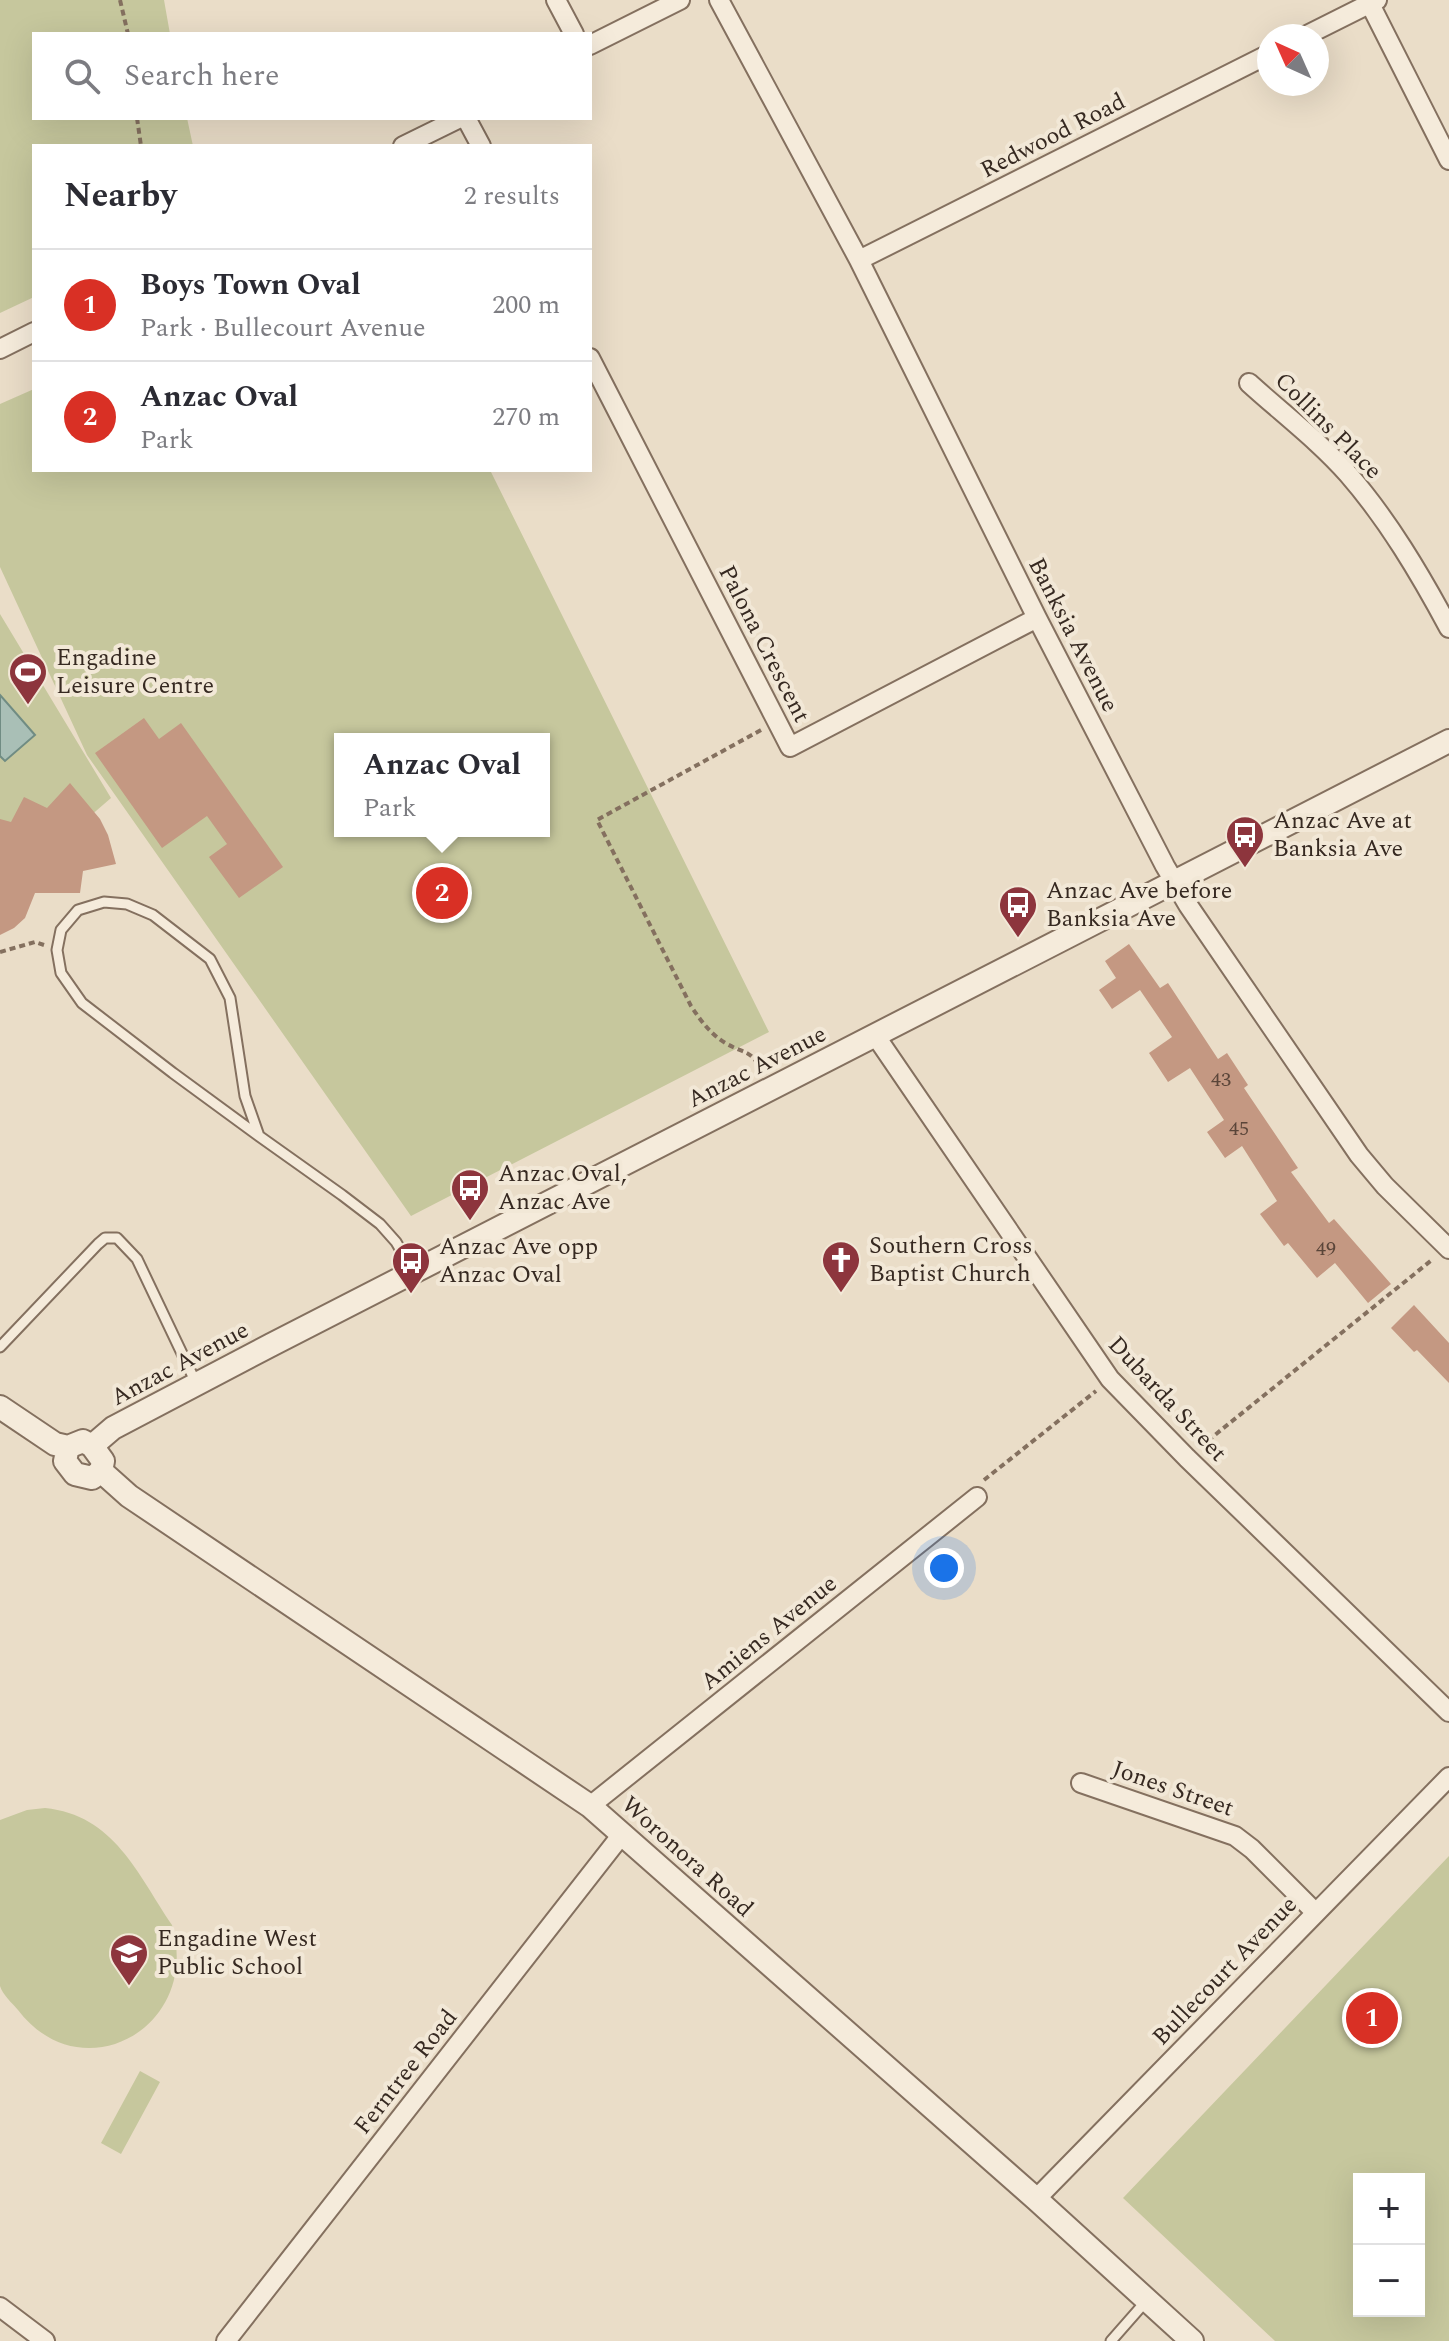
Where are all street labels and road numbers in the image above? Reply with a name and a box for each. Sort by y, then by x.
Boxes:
street label: Redwood Road [974,84,1132,188]
street label: Collins Place [1266,364,1390,488]
street label: Banksia Avenue [1019,551,1127,719]
street label: Palona Crescent [709,559,819,729]
street label: Anzac Avenue [681,1016,833,1118]
street label: Anzac Avenue [105,1312,255,1416]
street label: Dubarda Street [1099,1328,1235,1470]
street label: Amiens Avenue [693,1566,845,1700]
street label: Jones Street [1107,1751,1239,1827]
street label: Woronora Road [613,1788,761,1926]
street label: Bullecourt Avenue [1144,1888,1306,2054]
street label: Ferntree Road [345,2002,467,2142]

